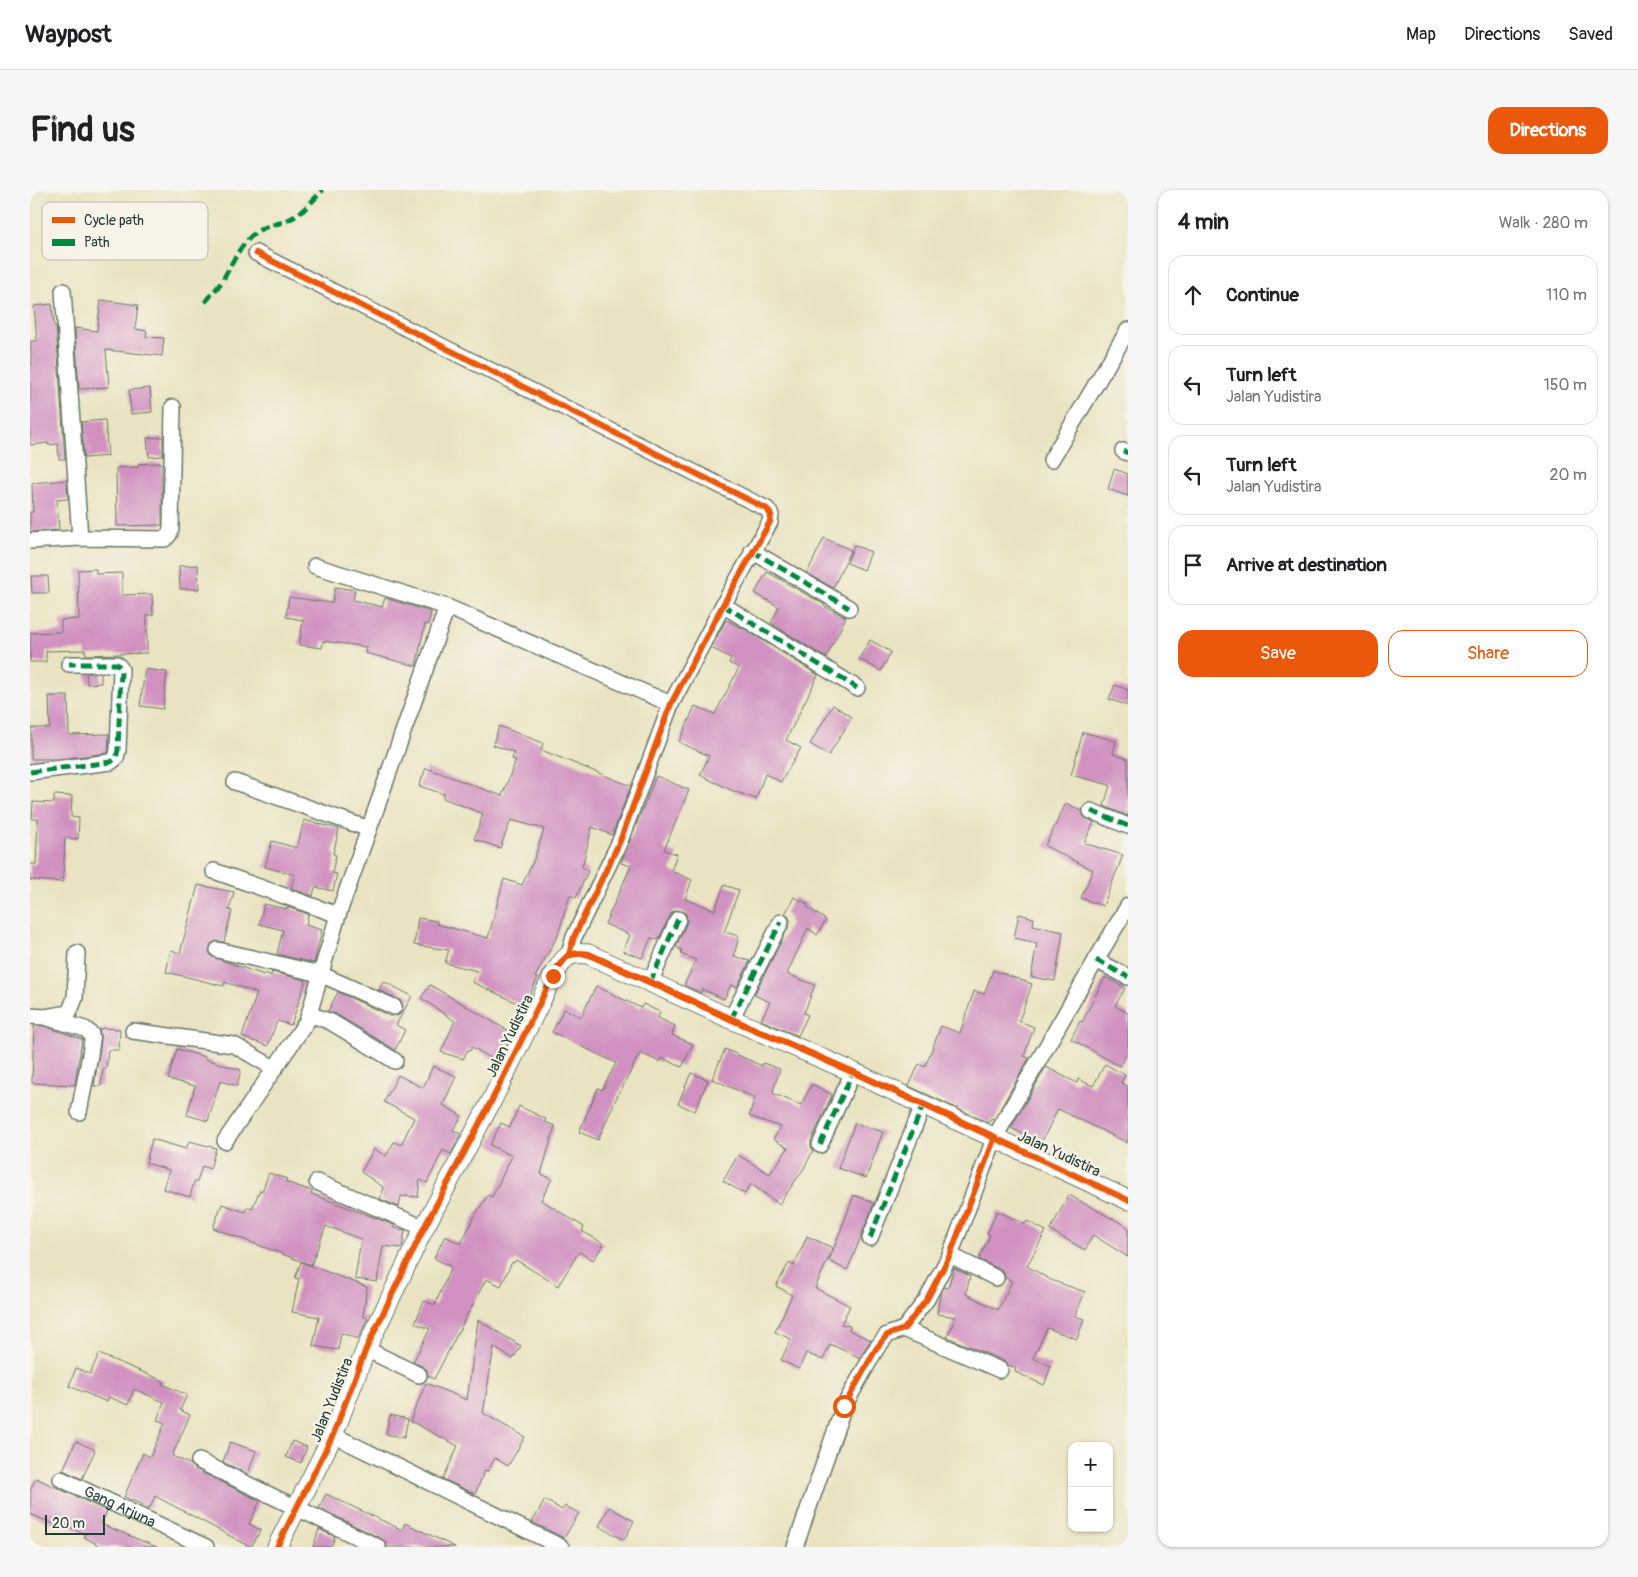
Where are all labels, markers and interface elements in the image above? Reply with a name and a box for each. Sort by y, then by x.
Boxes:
text: Waypost [25,20,112,49]
text: Map [1406,23,1436,46]
text: Directions [1464,23,1540,46]
text: Saved [1568,23,1613,46]
button: Directions [1488,107,1608,154]
text: Find us [30,108,135,152]
legend [42,202,208,260]
text: 4 min [1178,209,1229,236]
text: Cycle path [84,212,144,229]
text: Walk · 280 m [1499,213,1588,233]
text: Path [84,234,109,251]
icon: ahead [1179,281,1207,309]
text: Continue [1226,283,1299,307]
text: 110 m [1546,285,1587,305]
text: Turn left [1226,363,1296,387]
icon: left [1179,371,1207,399]
text: 150 m [1543,375,1587,395]
text: Jalan Yudistira [1226,387,1322,407]
text: Turn left [1226,453,1296,477]
icon: left [1179,461,1207,489]
text: 20 m [1549,465,1587,485]
text: Jalan Yudistira [1226,477,1322,497]
icon: arrive [1179,551,1207,579]
text: Arrive at destination [1226,553,1387,577]
button: Save [1178,630,1378,677]
button: Share [1388,630,1588,677]
route end [542,965,565,988]
street label: Jalan Yudistira [482,992,538,1080]
street label: Jalan Yudistira [1014,1126,1104,1182]
street label: Jalan Yudistira [306,1355,358,1445]
route start [833,1395,856,1418]
map controls [1068,1442,1113,1532]
button: + [1068,1442,1113,1487]
street label: Gang Arjuna [81,1482,159,1532]
button: − [1068,1487,1113,1532]
scale bar [45,1512,105,1535]
text: 20 m [52,1515,85,1532]

